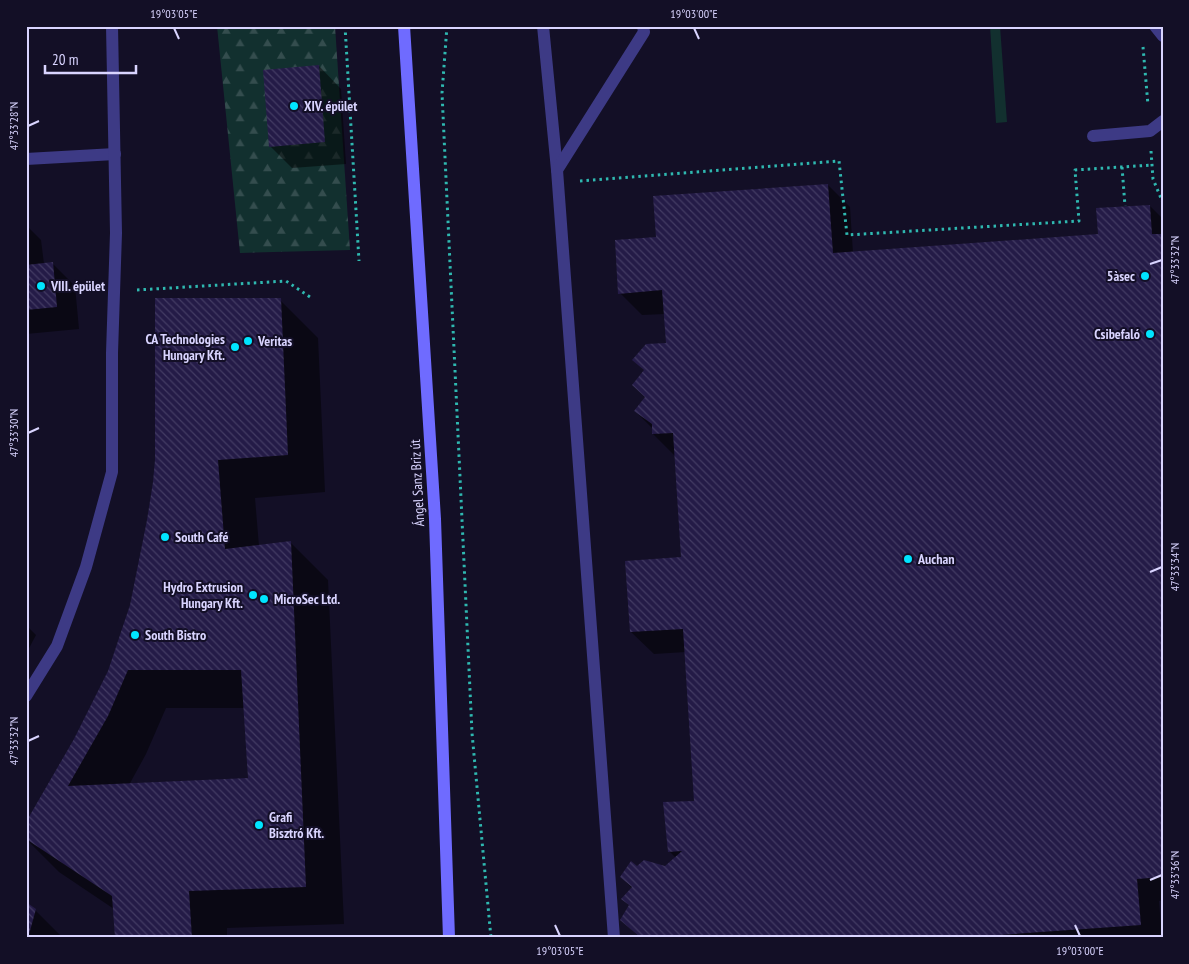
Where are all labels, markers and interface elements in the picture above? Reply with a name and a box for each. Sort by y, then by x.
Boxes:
text: 19°03'05"E [150,6,198,21]
text: 19°03'00"E [670,6,718,21]
scale bar [45,42,136,74]
text: 20 m [52,50,78,69]
place label: XIV. épület [304,97,357,115]
marker: XIV. épület [288,100,300,112]
text: 47°33'28"N [6,102,21,150]
text: 47°33'32"N [1167,236,1182,284]
place label: 5àsec [1107,267,1135,285]
marker: 5àsec [1139,270,1151,282]
place label: VIII. épület [50,277,105,295]
marker: VIII. épület [35,280,47,292]
place label: Csibefaló [1094,325,1140,343]
marker: Csibefaló [1144,328,1156,340]
place label: CA Technologies Hungary Kft. [145,330,225,364]
place label: Veritas [257,332,292,350]
marker: Veritas [242,335,254,347]
marker: CA Technologies Hungary Kft. [229,341,241,353]
text: 47°33'30"N [6,409,21,457]
street label: Ángel Sanz Briz út [406,439,428,527]
place label: South Café [175,528,228,546]
marker: South Café [159,531,171,543]
text: 47°33'34"N [1167,543,1182,591]
place label: Auchan [917,550,955,568]
marker: Auchan [902,553,914,565]
place label: Hydro Extrusion Hungary Kft. [163,578,243,612]
marker: Hydro Extrusion Hungary Kft. [247,589,259,601]
place label: MicroSec Ltd. [274,590,340,608]
marker: MicroSec Ltd. [258,593,270,605]
place label: South Bistro [145,626,206,644]
marker: South Bistro [129,629,141,641]
text: 47°33'32"N [6,717,21,765]
place label: Grafi Bisztró Kft. [269,808,324,842]
marker: Grafi Bisztró Kft. [253,819,265,831]
text: 47°33'36"N [1167,851,1182,899]
text: 19°03'05"E [536,943,584,958]
text: 19°03'00"E [1056,943,1104,958]

